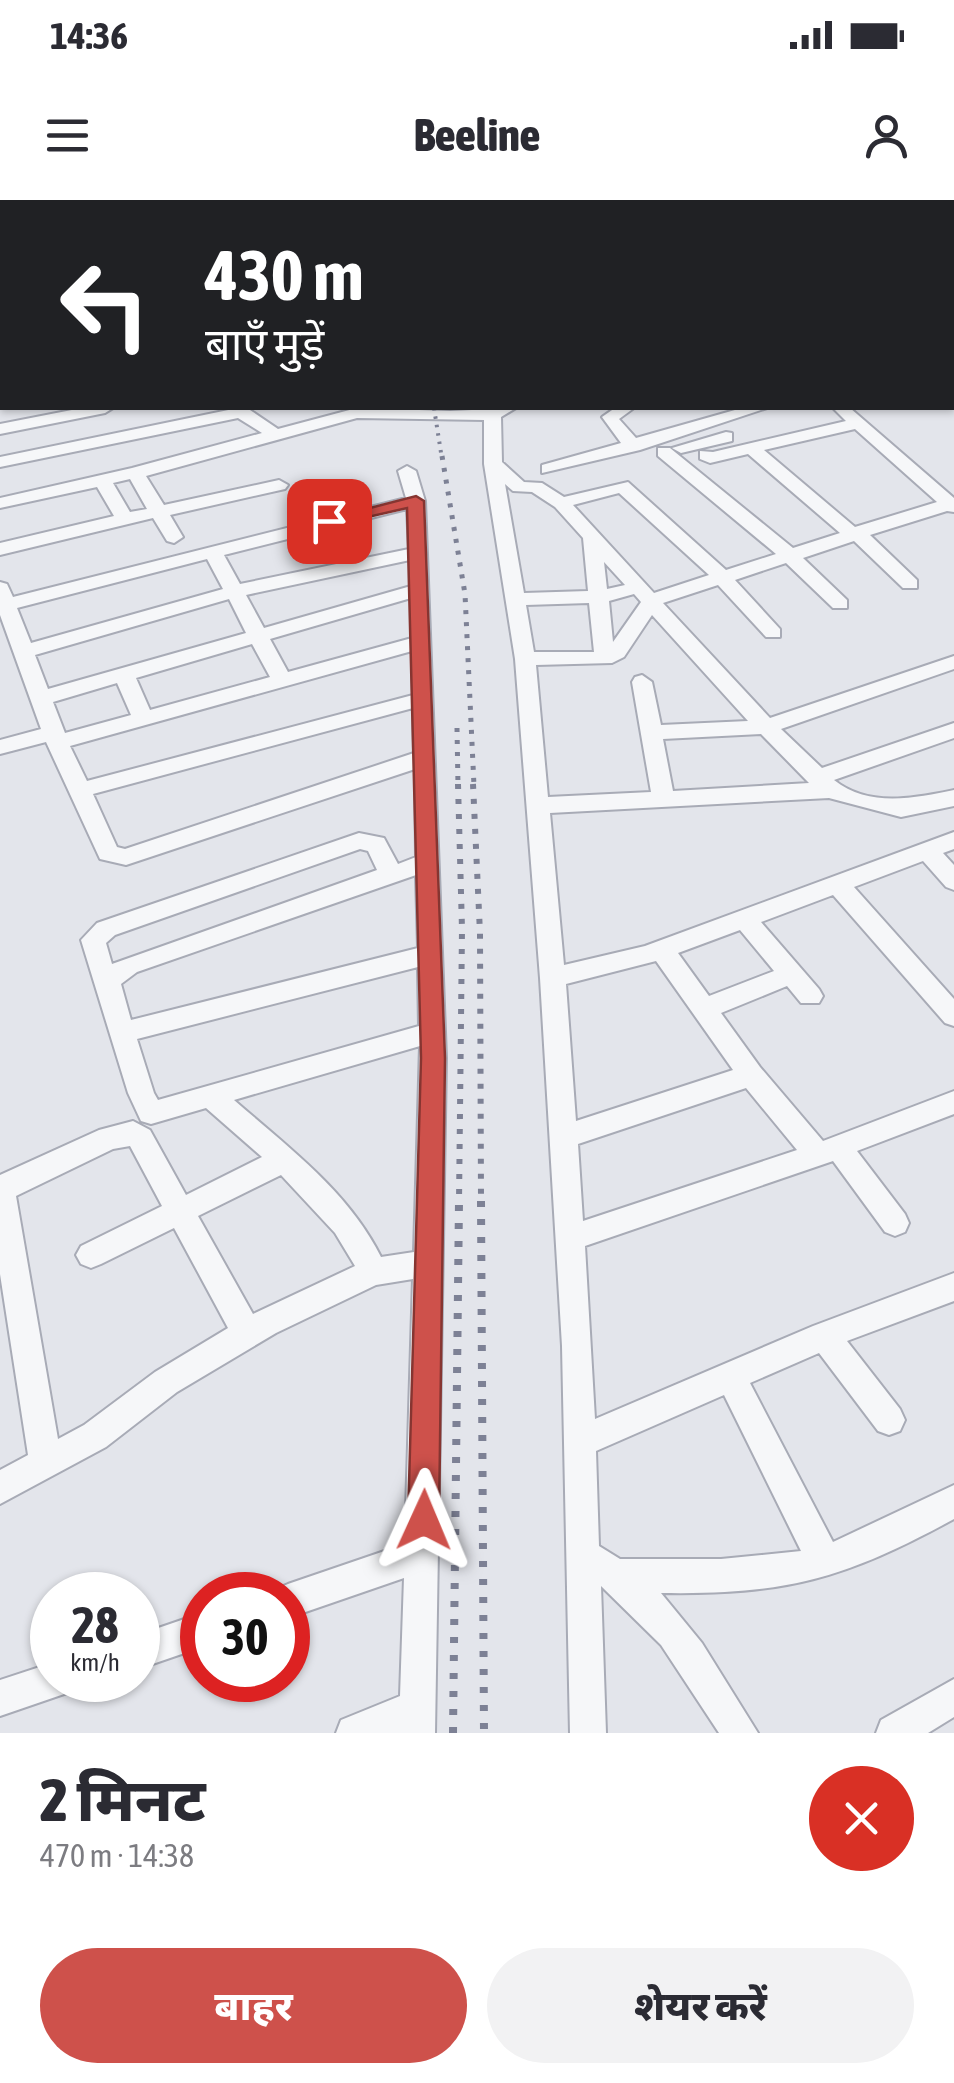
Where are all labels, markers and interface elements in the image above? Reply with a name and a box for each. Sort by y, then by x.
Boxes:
text: 14:36 [50,14,128,57]
icon: menu [40,108,95,163]
icon: person [859,108,914,163]
text: Beeline [414,109,540,161]
text: 430 m [205,235,364,315]
icon: left [40,240,170,370]
text: बाएँ मुड़ें [205,318,324,370]
pin [287,479,372,564]
icon: arrive [302,494,357,549]
position arrow [372,1468,476,1572]
speed limit sign: 30 [180,1572,310,1702]
text: 28 [71,1596,118,1654]
text: km/h [70,1648,120,1676]
text: 2 मिनट [40,1765,206,1834]
button: close [809,1766,914,1871]
text: 470 m · 14:38 [40,1837,194,1874]
button: बाहर [40,1948,467,2063]
button: शेयर करें [487,1948,914,2063]

